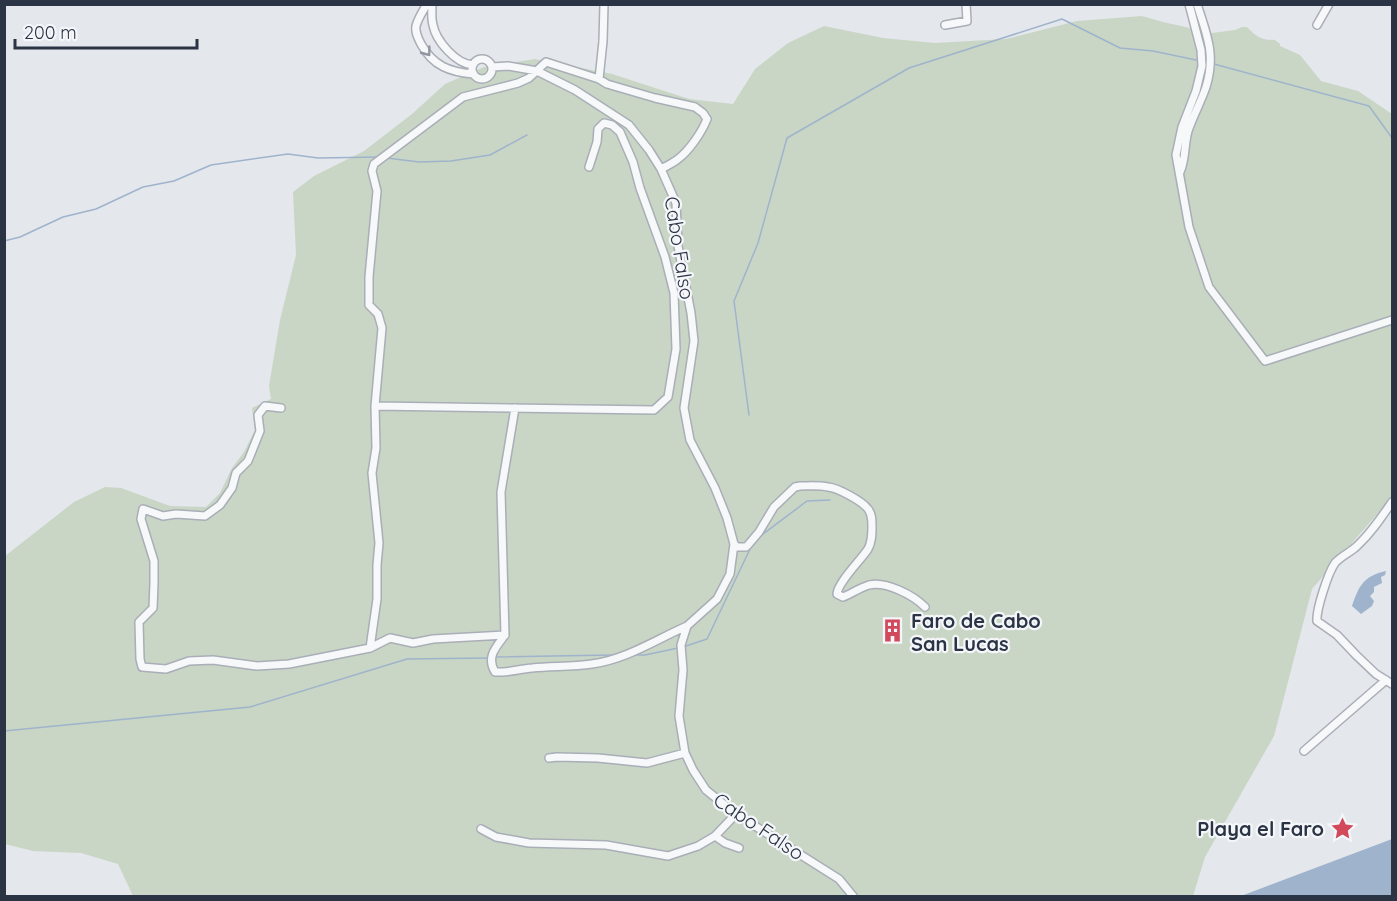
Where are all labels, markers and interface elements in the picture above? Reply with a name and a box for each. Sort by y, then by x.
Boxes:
scale bar [15,12,196,50]
text: 200 m [24,21,77,44]
one-way arrow [420,45,431,56]
street label: Cabo Falso [660,195,700,301]
place label: Faro de Cabo San Lucas [911,608,1041,656]
building icon: Faro de Cabo San Lucas [880,618,906,644]
street label: Cabo Falso [709,787,809,865]
place icon: Playa el Faro [1329,815,1355,841]
place label: Playa el Faro [1197,816,1324,841]

